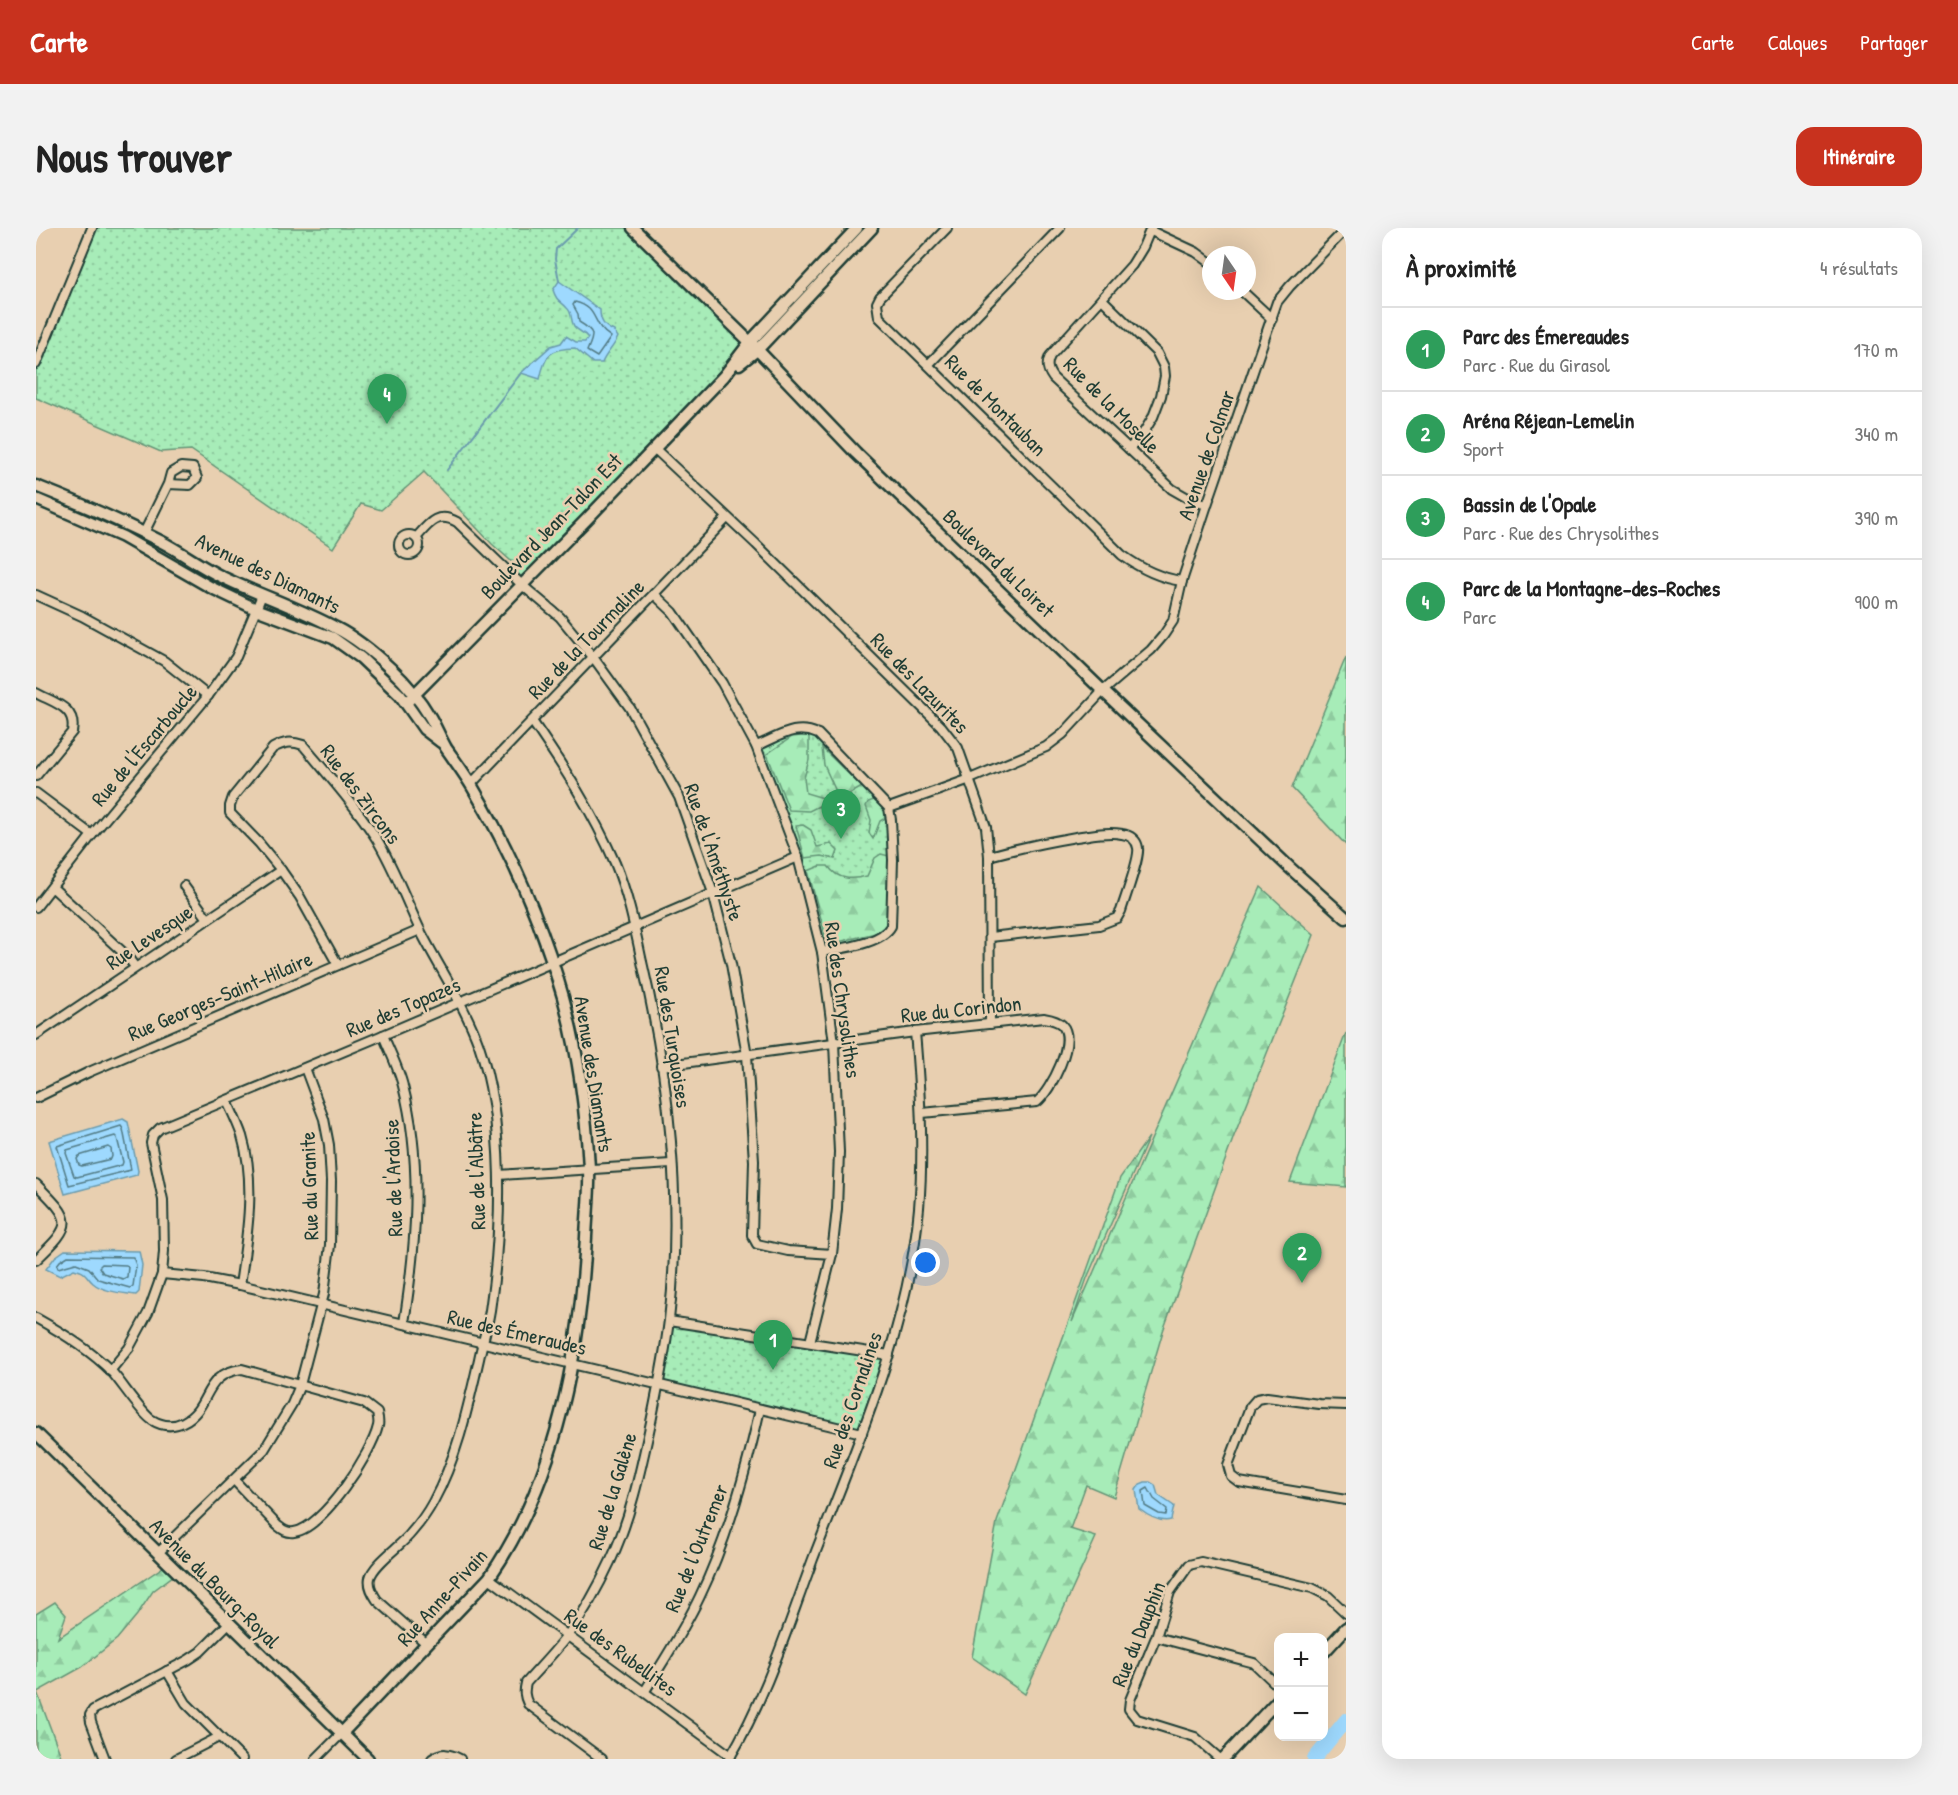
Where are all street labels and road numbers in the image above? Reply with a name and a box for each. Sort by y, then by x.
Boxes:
street label: Rue de Montauban [939,348,1053,462]
street label: Rue de la Moselle [1057,350,1167,460]
street label: Avenue de Colmar [1170,386,1242,524]
street label: Boulevard Jean-Talon Est [474,446,629,605]
street label: Boulevard du Loiret [937,502,1062,624]
street label: Avenue des Diamants [191,525,345,621]
street label: Rue de la Tourmaline [521,573,651,705]
street label: Rue des Lazurites [864,626,976,740]
street label: Rue de l'Escarboucle [84,678,204,812]
street label: Rue des Zircons [314,738,408,850]
street label: Rue de l'Améthyste [677,780,751,924]
street label: Rue Levesque [100,897,198,977]
street label: Rue des Chrysolithes [818,920,868,1080]
street label: Rue Georges-Saint-Hilaire [123,944,317,1048]
street label: Rue des Turquoises [648,964,698,1110]
street label: Rue des Topazes [341,970,465,1044]
street label: Rue du Corindon [899,988,1023,1030]
street label: Avenue des Diamants [567,994,621,1154]
street label: Rue de l'Albâtre [459,1112,493,1230]
street label: Rue de l'Ardoise [376,1119,410,1237]
street label: Rue du Granite [293,1131,325,1241]
street label: Rue des Émeraudes [445,1302,589,1362]
street label: Rue des Cornalines [815,1328,889,1472]
street label: Rue de la Galène [580,1429,644,1553]
street label: Rue de l'Outremer [657,1480,735,1616]
street label: Avenue du Bourg-Royal [143,1511,287,1655]
street label: Rue Anne-Pivain [390,1542,494,1652]
street label: Rue du Dauphin [1104,1577,1172,1691]
street label: Rue des Rubellites [559,1601,683,1703]

